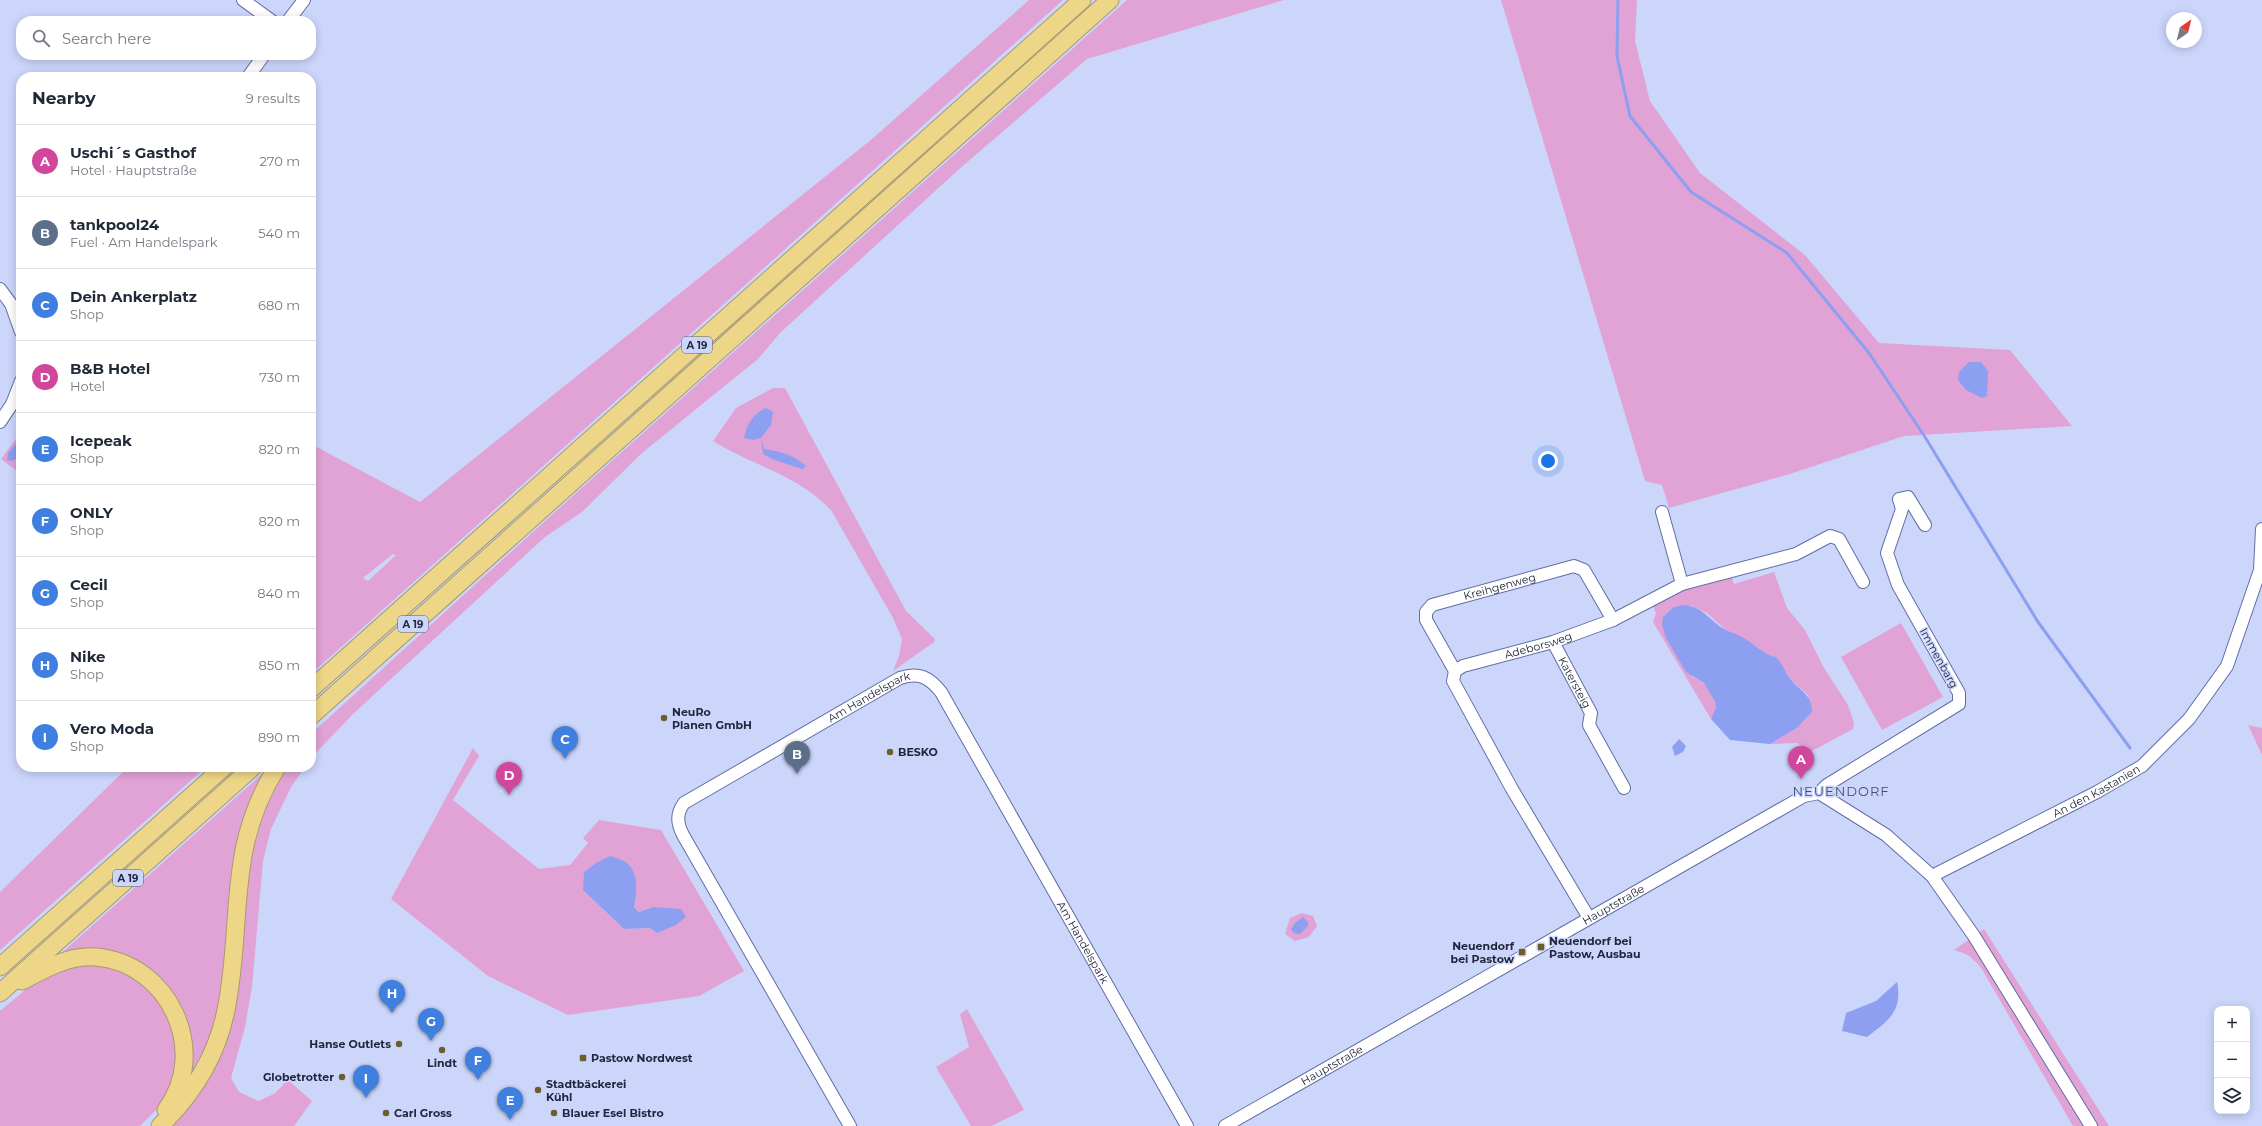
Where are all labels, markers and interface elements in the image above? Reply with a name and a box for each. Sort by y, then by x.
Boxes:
north arrow [2166,12,2202,48]
search box [16,16,316,60]
icon: search [30,27,52,49]
text: Search here [62,29,151,48]
text: Nearby [32,88,96,108]
text: 9 results [246,90,300,106]
text: Uschi´s Gasthof [70,143,196,162]
text: A [40,153,50,169]
text: 270 m [259,153,300,169]
text: Hotel · Hauptstraße [70,162,197,178]
text: tankpool24 [70,215,159,234]
text: B [40,225,50,241]
text: 540 m [258,225,300,241]
text: Fuel · Am Handelspark [70,234,218,250]
text: Dein Ankerplatz [70,287,197,306]
text: C [40,297,50,313]
text: 680 m [258,297,300,313]
text: Shop [70,306,104,322]
road number: A 19 [682,337,712,353]
text: B&B Hotel [70,359,150,378]
text: D [40,369,50,385]
text: 730 m [259,369,300,385]
text: Hotel [70,378,105,394]
text: Icepeak [70,431,132,450]
text: E [41,441,49,457]
text: 820 m [259,441,300,457]
text: Shop [70,450,104,466]
your location [1538,451,1558,471]
text: ONLY [70,503,113,522]
text: F [41,513,49,529]
text: 820 m [259,513,300,529]
text: Shop [70,522,104,538]
street label: Kreihgenweg [1462,570,1537,603]
text: Cecil [70,575,108,594]
text: G [40,585,50,601]
text: 840 m [257,585,300,601]
text: Shop [70,594,104,610]
road number: A 19 [398,616,428,632]
street label: Immenbarg [1917,626,1961,690]
street label: Adeborsweg [1503,629,1574,662]
text: Nike [70,647,106,666]
street label: Katersteig [1555,654,1594,711]
text: H [40,657,50,673]
text: 850 m [259,657,300,673]
text: Shop [70,666,104,682]
street label: Am Handelspark [825,669,912,725]
place label: NeuRo Planen GmbH [672,705,752,732]
marker: NeuRo Planen GmbH [659,713,669,723]
text: Vero Moda [70,719,154,738]
pin: C [552,726,578,759]
text: I [43,729,47,745]
text: 890 m [258,729,300,745]
text: Shop [70,738,104,754]
pin: B [784,741,810,774]
place label: BESKO [898,745,938,759]
pin: A [1788,746,1814,779]
marker: BESKO [885,747,895,757]
pin: D [496,762,522,795]
street label: An den Kastanien [2050,762,2143,820]
district label: NEUENDORF [1792,783,1890,799]
road number: A 19 [113,870,143,886]
street label: Hauptstraße [1580,881,1647,928]
street label: Am Handelspark [1054,899,1112,986]
place label: Neuendorf bei Pastow, Ausbau [1549,934,1641,961]
place label: Neuendorf bei Pastow [1451,939,1515,966]
marker: Neuendorf bei Pastow, Ausbau [1536,942,1546,952]
marker: Neuendorf bei Pastow [1517,947,1527,957]
pin: H [379,980,405,1013]
map controls [2214,1006,2250,1114]
button: + [2214,1006,2250,1042]
pin: G [418,1008,444,1041]
place label: Hanse Outlets [309,1037,391,1051]
marker: Hanse Outlets [394,1039,404,1049]
street label: Hauptstraße [1298,1042,1366,1088]
button: − [2214,1042,2250,1078]
marker: Lindt [437,1045,447,1055]
pin: F [465,1047,491,1080]
place label: Pastow Nordwest [591,1051,693,1065]
marker: Pastow Nordwest [578,1053,588,1063]
place label: Lindt [427,1056,457,1070]
pin: I [353,1065,379,1098]
place label: Globetrotter [263,1070,334,1084]
marker: Globetrotter [337,1072,347,1082]
place label: Stadtbäckerei Kühl [546,1077,626,1104]
button: layers [2214,1078,2250,1114]
marker: Stadtbäckerei Kühl [533,1085,543,1095]
pin: E [497,1087,523,1120]
place label: Carl Gross [394,1106,452,1120]
place label: Blauer Esel Bistro [562,1106,664,1120]
marker: Carl Gross [381,1108,391,1118]
marker: Blauer Esel Bistro [549,1108,559,1118]

